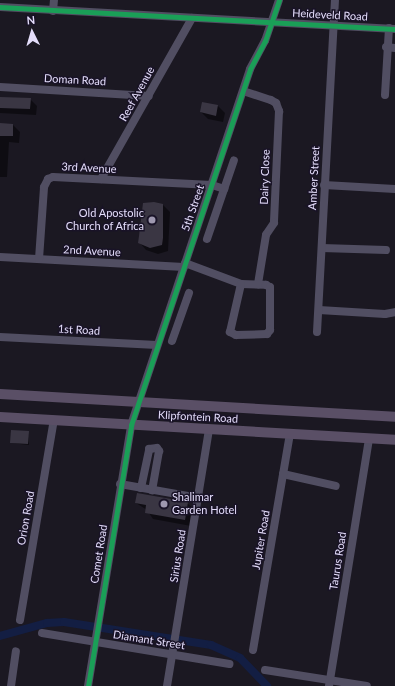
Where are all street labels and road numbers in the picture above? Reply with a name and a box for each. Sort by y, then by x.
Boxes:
street label: Heideveld Road [292,6,368,24]
street label: Reef Avenue [116,64,158,124]
street label: Doman Road [44,72,106,88]
street label: Amber Street [306,146,322,210]
street label: Dairy Close [257,149,273,205]
street label: 3rd Avenue [61,160,117,176]
street label: 5th Street [179,183,207,233]
street label: 2nd Avenue [63,243,121,259]
street label: 1st Road [58,322,100,338]
street label: Klipfontein Road [158,408,238,426]
street label: Orion Road [15,490,37,546]
street label: Jupiter Road [249,509,273,571]
street label: Comet Road [88,524,110,584]
street label: Sirius Road [167,529,189,583]
street label: Taurus Road [327,531,349,591]
street label: Diamant Street [112,628,186,652]

